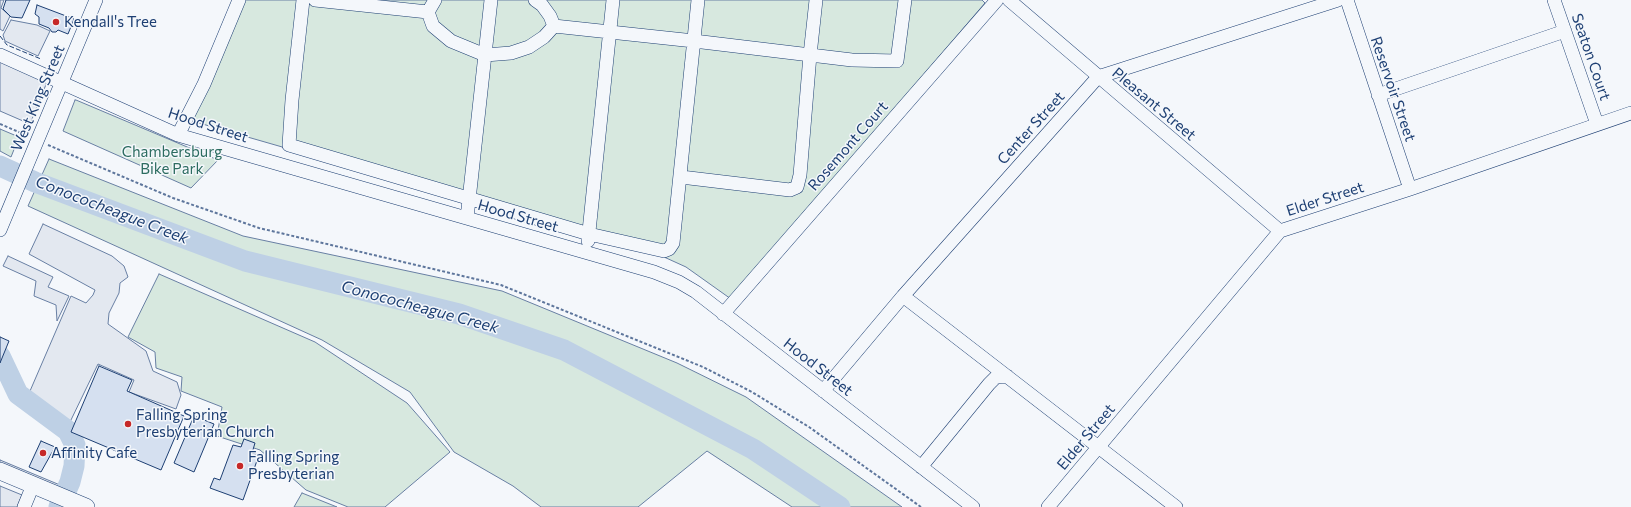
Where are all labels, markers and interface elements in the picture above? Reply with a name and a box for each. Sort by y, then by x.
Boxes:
street label: Seaton Court [1568,11,1614,103]
place label: Kendall's Tree [64,13,157,31]
marker: Kendall's Tree [51,17,61,27]
street label: Reservoir Street [1367,34,1419,144]
street label: West King Street [7,42,69,154]
street label: Pleasant Street [1109,64,1199,144]
street label: Center Street [994,88,1068,168]
street label: Rosemont Court [804,98,892,194]
street label: Hood Street [166,104,250,146]
park label: Chambersburg Bike Park [122,143,222,178]
water label: Conococheague Creek [33,172,191,248]
street label: Elder Street [1284,178,1366,220]
street label: Hood Street [476,196,560,236]
water label: Conococheague Creek [339,277,501,337]
street label: Hood Street [780,334,856,400]
street label: Elder Street [1053,400,1119,474]
place label: Falling Spring Presbyterian Church [136,406,274,441]
marker: Falling Spring Presbyterian Church [123,419,133,429]
place label: Affinity Cafe [51,444,137,462]
marker: Affinity Cafe [38,448,48,458]
place label: Falling Spring Presbyterian [248,448,339,483]
marker: Falling Spring Presbyterian [235,461,245,471]

